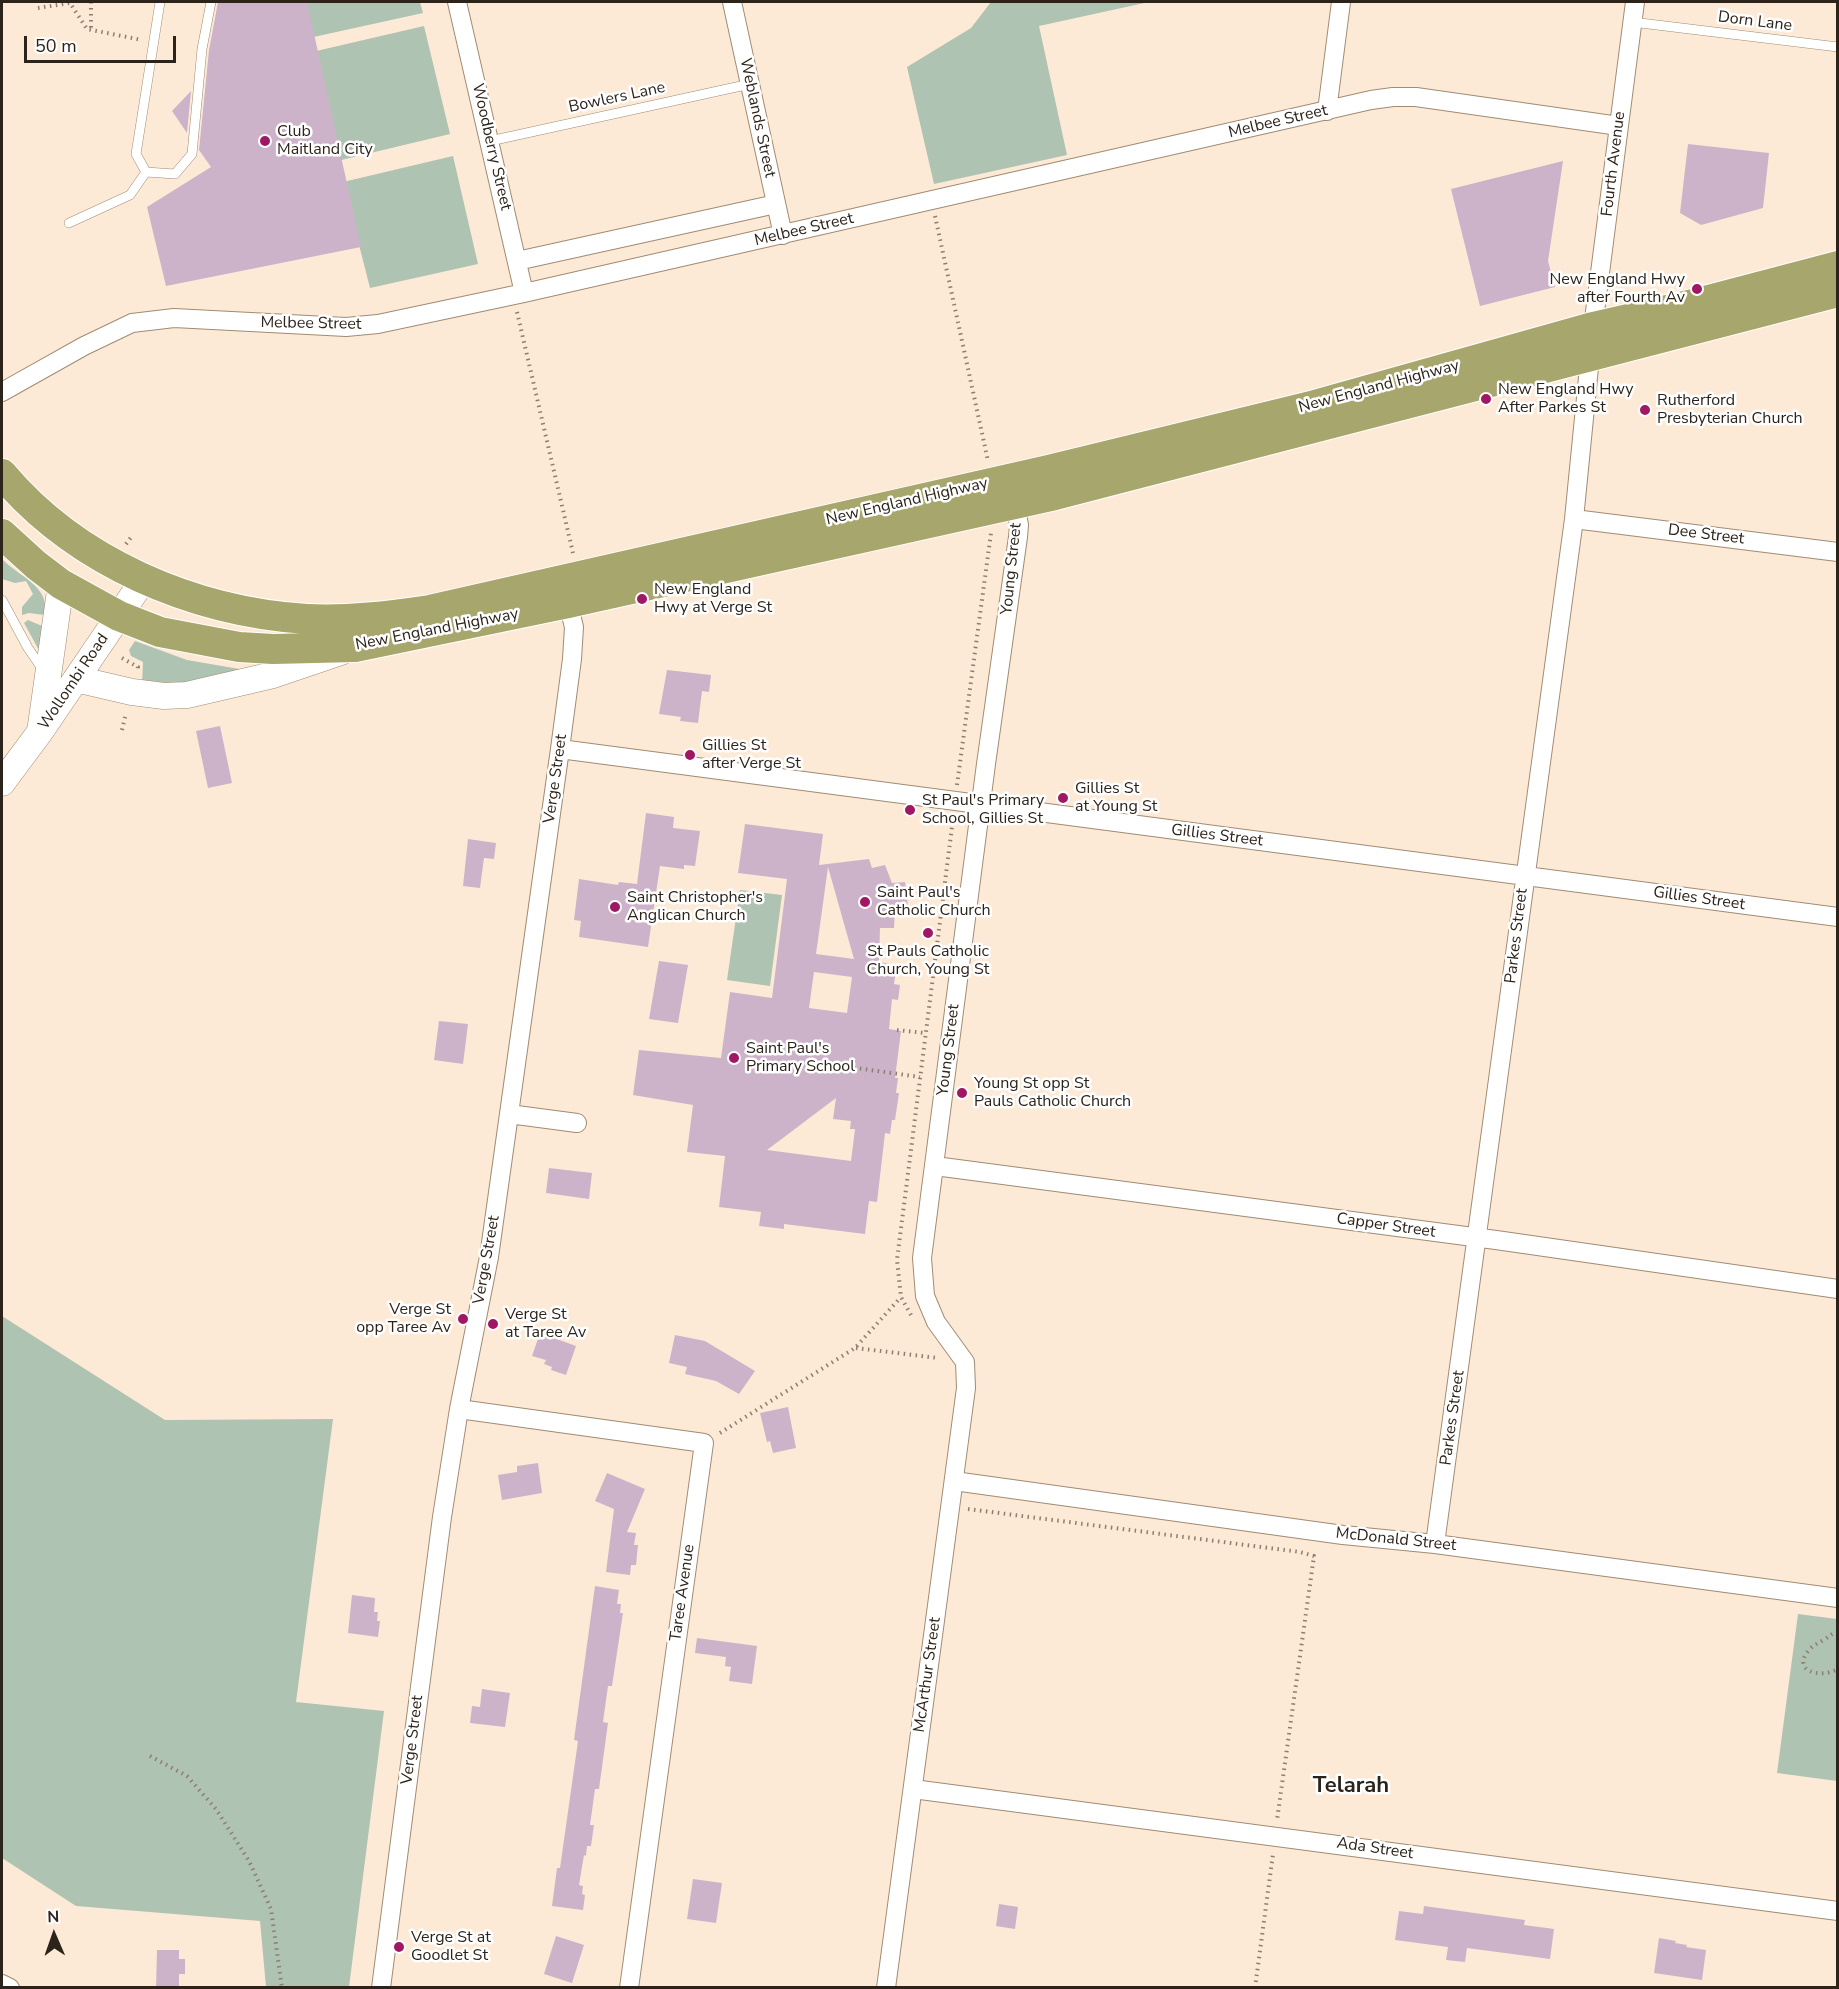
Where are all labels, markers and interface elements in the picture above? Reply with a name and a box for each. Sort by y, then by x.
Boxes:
street label: Dorn Lane [1717,8,1793,36]
scale bar [27,24,178,62]
text: 50 m [35,34,77,58]
street label: Weblands Street [735,57,779,179]
street label: Bowlers Lane [567,78,667,118]
street label: Woodberry Street [467,82,515,212]
street label: Melbee Street [1227,101,1329,143]
street label: Fourth Avenue [1598,110,1630,218]
place label: Club Maitland City [277,122,373,160]
marker: Club Maitland City [258,134,272,148]
street label: Melbee Street [753,209,855,251]
place label: New England Hwy after Fourth Av [1549,270,1685,308]
marker: New England Hwy after Fourth Av [1690,282,1704,296]
street label: Melbee Street [260,314,362,334]
street label: New England Highway [1297,356,1461,418]
place label: New England Hwy After Parkes St [1498,380,1634,418]
place label: Rutherford Presbyterian Church [1657,391,1802,429]
marker: New England Hwy After Parkes St [1479,392,1493,406]
marker: Rutherford Presbyterian Church [1638,403,1652,417]
street label: New England Highway [824,474,990,530]
street label: Dee Street [1667,521,1745,549]
street label: Young Street [998,522,1026,616]
place label: New England Hwy at Verge St [654,580,772,618]
marker: New England Hwy at Verge St [635,592,649,606]
street label: New England Highway [354,605,520,655]
street label: Wollombi Road [35,630,113,734]
street label: Verge Street [540,733,572,825]
place label: Gillies St after Verge St [702,736,801,774]
marker: Gillies St after Verge St [683,748,697,762]
place label: Gillies St at Young St [1075,779,1157,817]
place label: St Paul's Primary School, Gillies St [922,791,1044,829]
marker: Gillies St at Young St [1056,791,1070,805]
marker: St Paul's Primary School, Gillies St [903,803,917,817]
street label: Gillies Street [1170,821,1264,851]
place label: Saint Paul's Catholic Church [877,883,990,921]
street label: Gillies Street [1652,883,1746,915]
street label: Parkes Street [1502,887,1532,985]
place label: Saint Christopher's Anglican Church [627,888,763,926]
marker: Saint Paul's Catholic Church [858,895,872,909]
marker: Saint Christopher's Anglican Church [608,900,622,914]
marker: St Pauls Catholic Church, Young St [921,926,935,940]
place label: St Pauls Catholic Church, Young St [867,942,989,980]
street label: Young Street [934,1003,964,1097]
place label: Saint Paul's Primary School [746,1039,855,1077]
marker: Saint Paul's Primary School [727,1051,741,1065]
place label: Young St opp St Pauls Catholic Church [974,1074,1131,1112]
marker: Young St opp St Pauls Catholic Church [955,1086,969,1100]
street label: Capper Street [1335,1210,1437,1242]
street label: Verge Street [470,1214,504,1306]
place label: Verge St opp Taree Av [356,1300,451,1338]
place label: Verge St at Taree Av [505,1305,586,1343]
marker: Verge St opp Taree Av [456,1312,470,1326]
marker: Verge St at Taree Av [486,1317,500,1331]
street label: Parkes Street [1437,1369,1469,1467]
street label: McDonald Street [1335,1524,1457,1556]
street label: Taree Avenue [667,1543,699,1643]
street label: McArthur Street [910,1616,946,1734]
street label: Verge Street [398,1694,428,1786]
district label: Telarah [1313,1774,1389,1800]
street label: Ada Street [1335,1834,1415,1864]
north arrow [24,1905,84,1965]
text: N [47,1906,60,1928]
place label: Verge St at Goodlet St [411,1928,491,1966]
marker: Verge St at Goodlet St [392,1940,406,1954]

